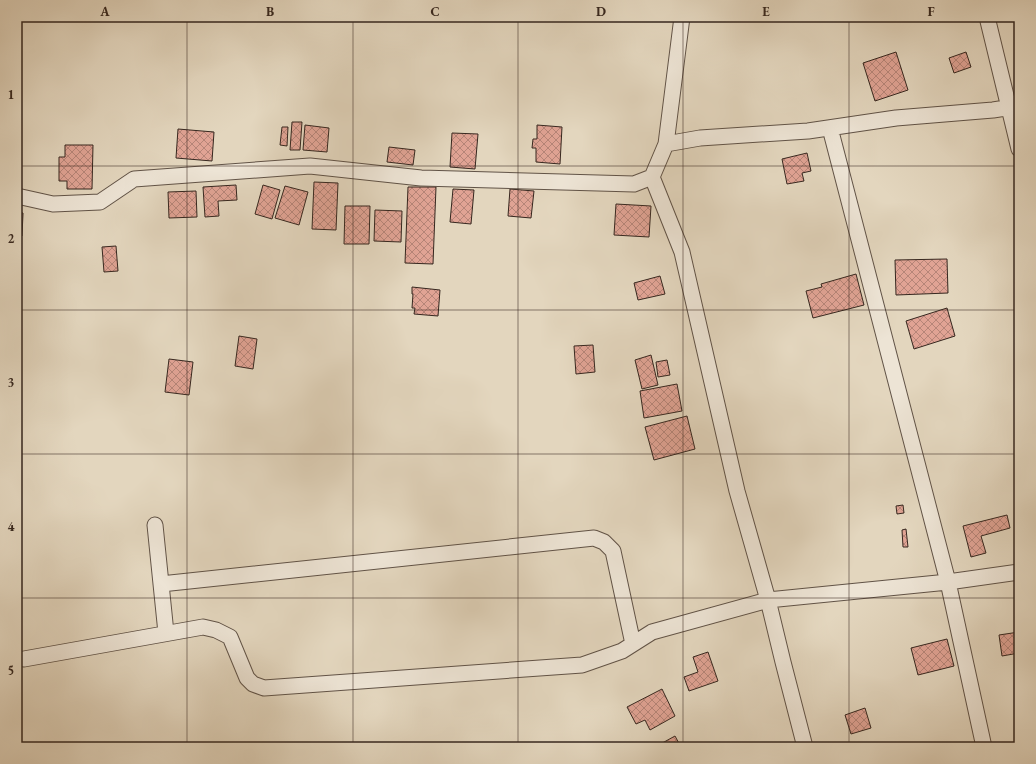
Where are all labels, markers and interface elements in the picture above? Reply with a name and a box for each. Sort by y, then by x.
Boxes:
text: A [99,3,110,20]
text: B [266,3,274,20]
text: C [430,3,440,20]
text: D [596,3,606,20]
text: E [762,3,770,20]
text: F [927,3,935,20]
text: 1 [8,86,15,103]
text: 2 [8,230,15,247]
text: 3 [8,374,15,391]
text: 4 [8,518,15,535]
text: 5 [8,662,14,679]

